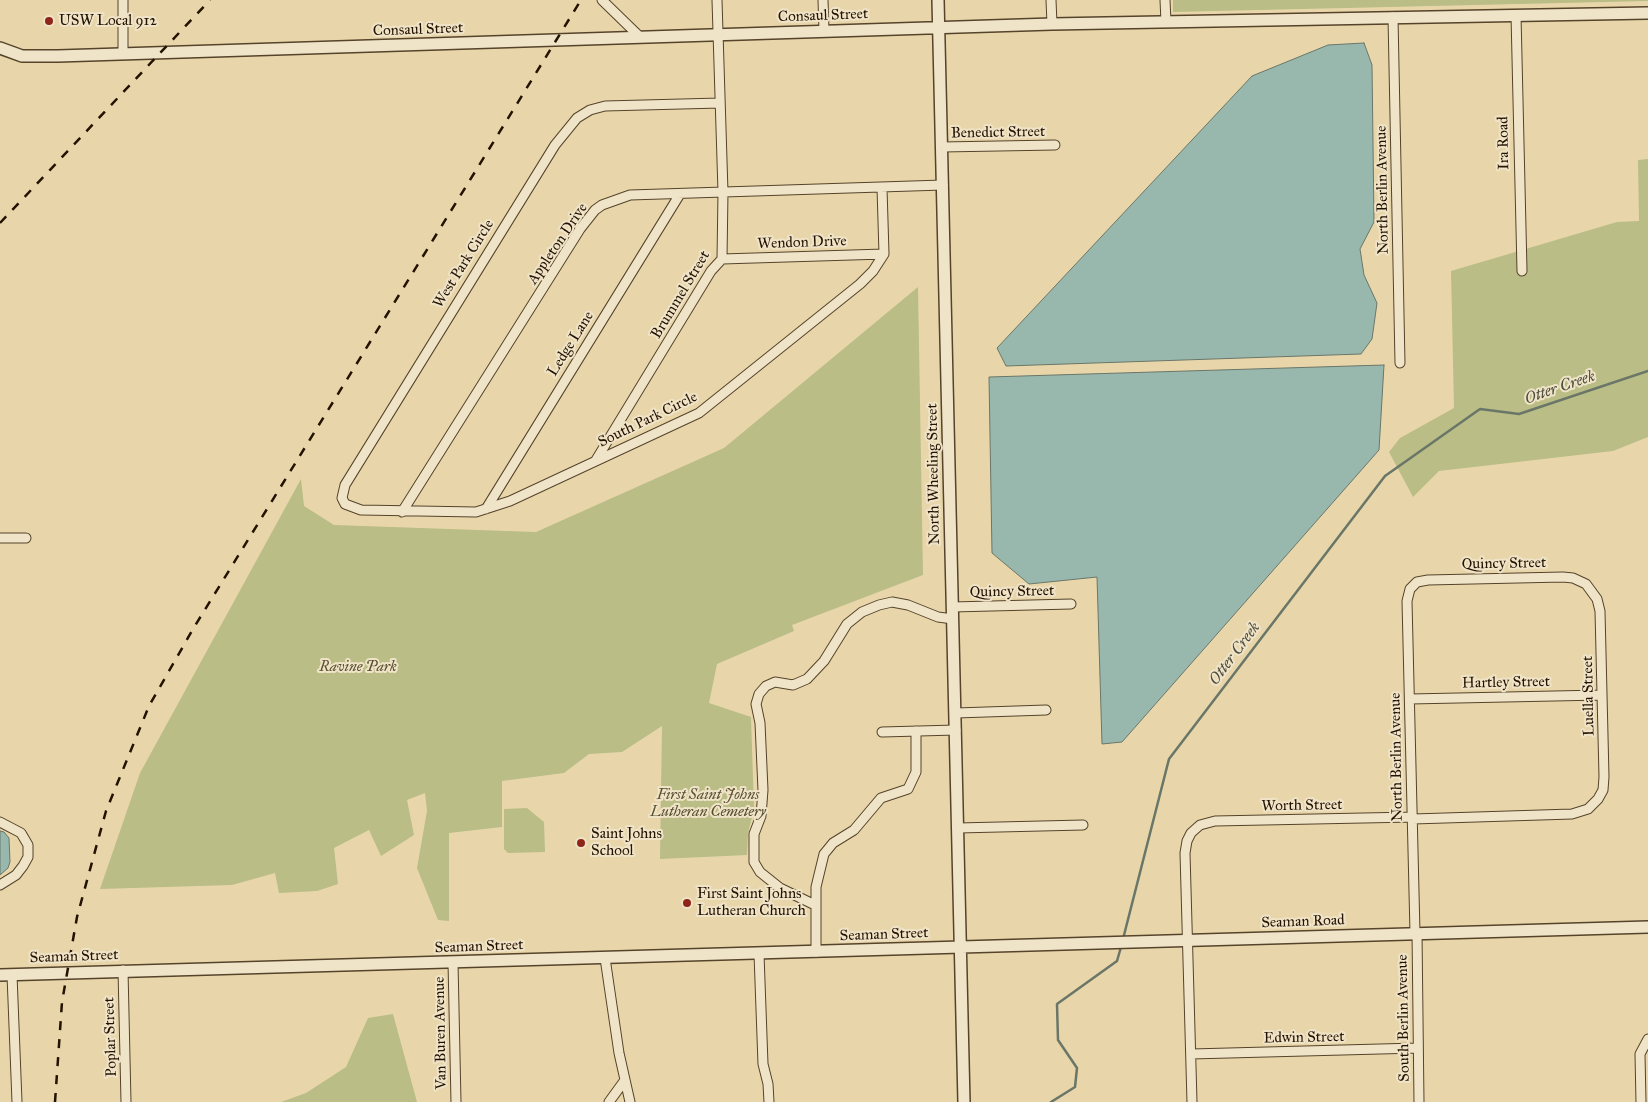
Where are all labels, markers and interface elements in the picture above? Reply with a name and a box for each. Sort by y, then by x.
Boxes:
street label: Consaul Street [778,5,868,27]
place label: USW Local 912 [59,12,157,30]
marker: USW Local 912 [43,15,55,27]
street label: Consaul Street [373,19,463,41]
street label: Ira Road [1495,116,1513,170]
street label: Benedict Street [951,123,1045,143]
street label: North Berlin Avenue [1373,125,1393,255]
street label: Appleton Drive [524,200,592,288]
street label: West Park Circle [430,217,498,311]
street label: Wendon Drive [757,232,847,254]
street label: Brummel Street [648,248,714,342]
street label: Ledge Lane [544,308,598,380]
water label: Otter Creek [1522,367,1598,409]
street label: South Park Circle [596,388,700,452]
street label: North Wheeling Street [924,403,944,545]
street label: Quincy Street [1462,554,1546,574]
street label: Quincy Street [970,582,1054,602]
water label: Otter Creek [1205,619,1265,689]
street label: Luella Street [1579,656,1599,736]
park label: Ravine Park [319,658,397,676]
street label: Hartley Street [1462,673,1550,693]
street label: North Berlin Avenue [1387,692,1407,822]
park label: First Saint Johns Lutheran Cemetery [650,786,766,821]
street label: Worth Street [1261,796,1343,816]
place label: Saint Johns School [591,825,662,860]
marker: Saint Johns School [575,837,587,849]
place label: First Saint Johns Lutheran Church [697,885,806,920]
marker: First Saint Johns Lutheran Church [681,897,693,909]
street label: Seaman Road [1261,912,1345,932]
street label: Seaman Street [839,924,929,946]
street label: Seaman Street [434,936,524,958]
street label: Seaman Street [29,946,119,968]
street label: South Berlin Avenue [1394,954,1414,1082]
street label: Van Buren Avenue [431,976,451,1090]
street label: Poplar Street [101,997,121,1077]
street label: Edwin Street [1263,1028,1345,1048]

